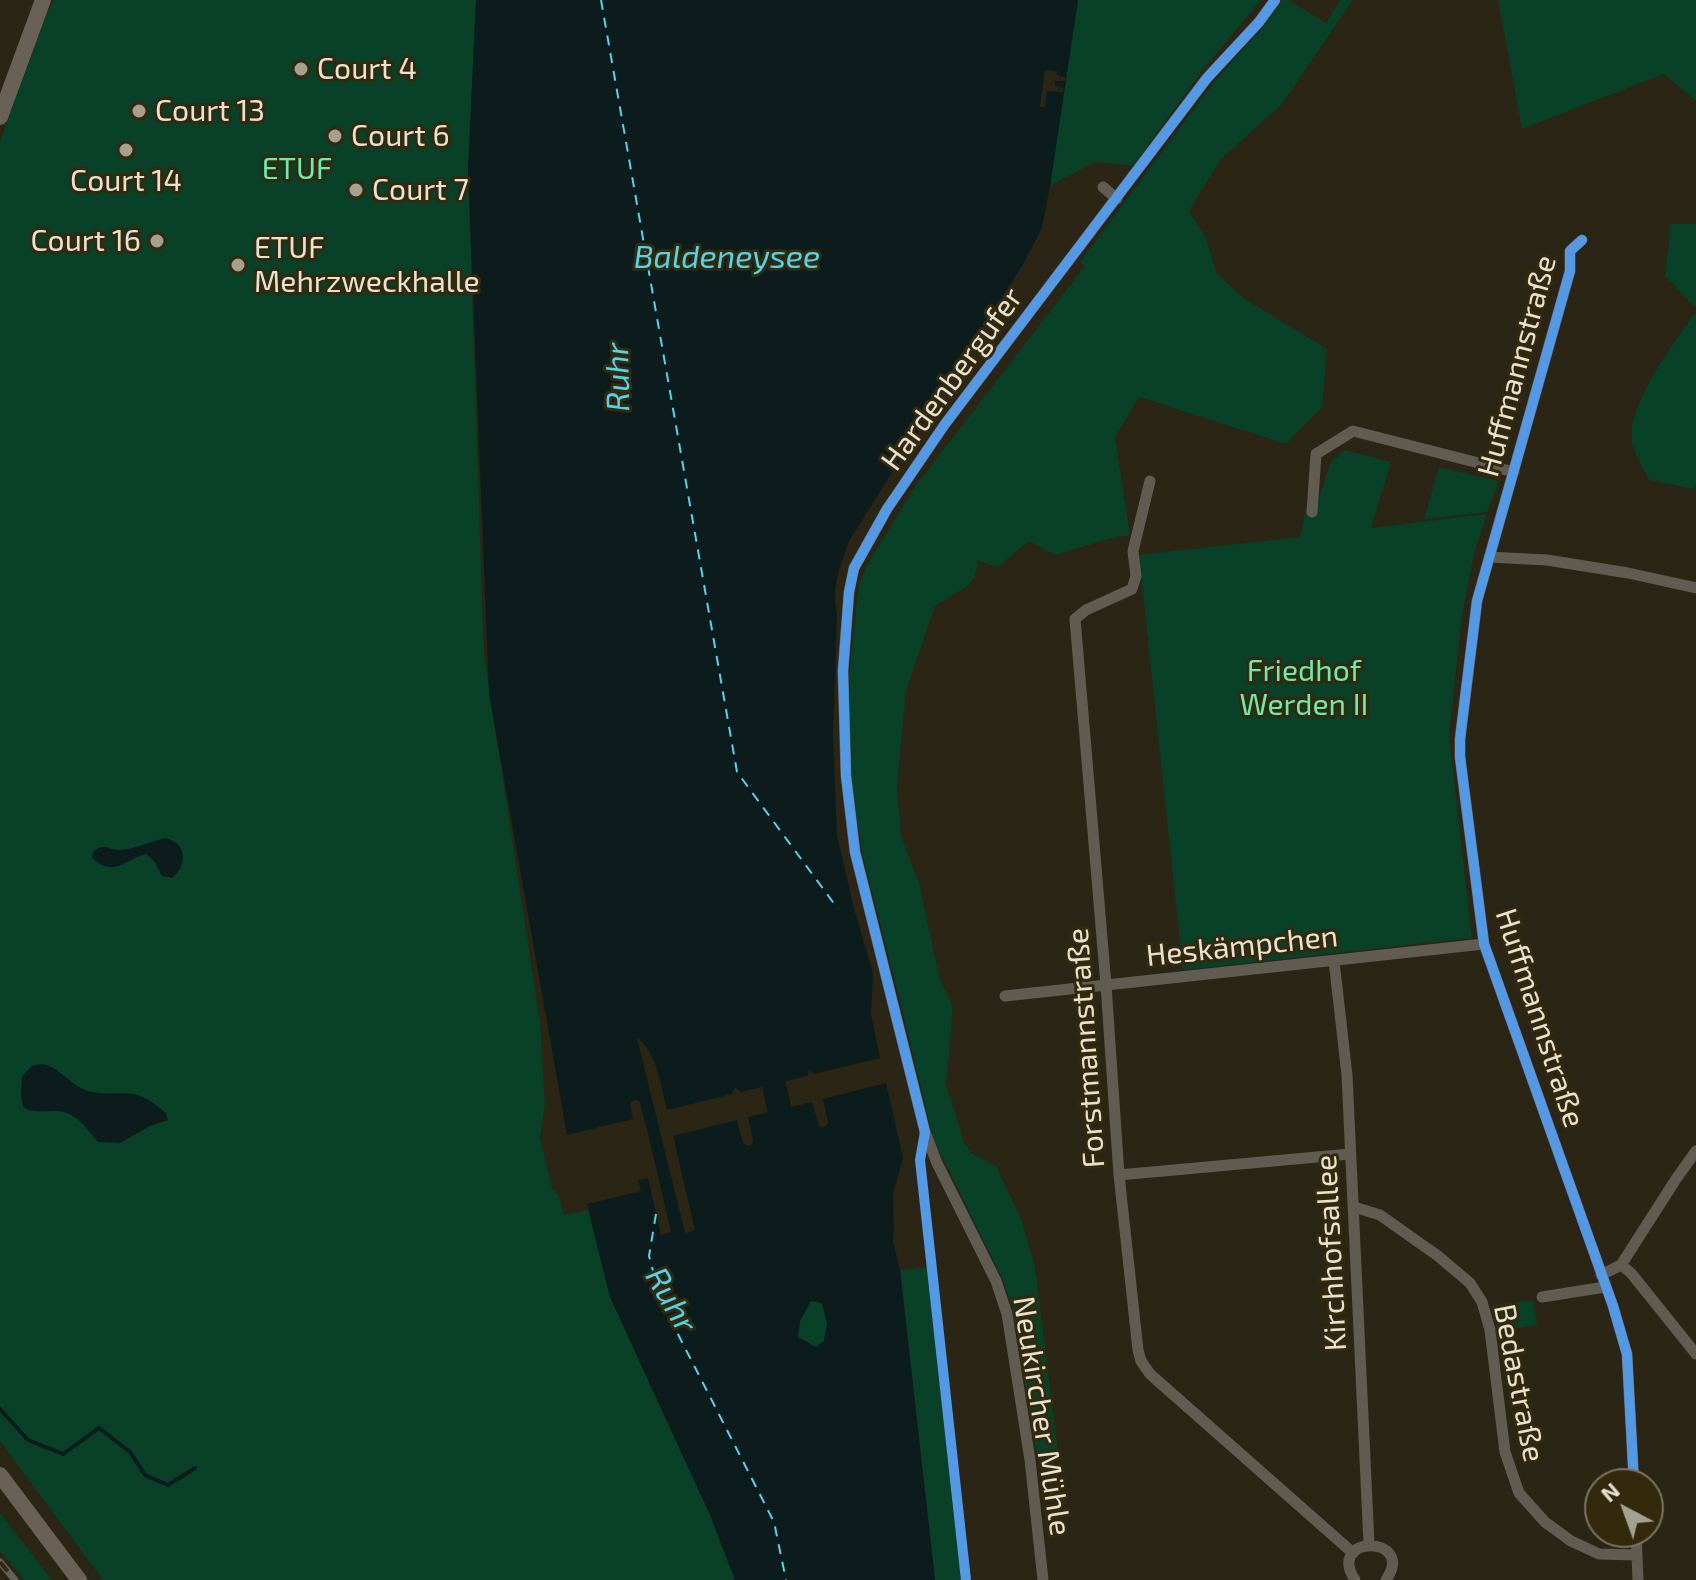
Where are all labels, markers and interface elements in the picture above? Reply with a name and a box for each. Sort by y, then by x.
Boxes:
place label: Court 4 [317,51,417,87]
marker: Court 4 [292,60,310,78]
place label: Court 13 [155,93,265,129]
marker: Court 13 [130,102,148,120]
place label: Court 6 [351,118,450,154]
marker: Court 6 [326,127,344,145]
marker: Court 14 [117,141,135,159]
park label: ETUF [262,151,332,187]
place label: Court 14 [70,163,182,199]
place label: Court 7 [372,172,469,208]
marker: Court 7 [347,181,365,199]
place label: Court 16 [31,223,141,259]
place label: ETUF Mehrzweckhalle [254,230,480,300]
marker: Court 16 [148,232,166,250]
water label: Baldeneysee [634,238,820,276]
street label: Huffmannstraße [1470,251,1564,481]
marker: ETUF Mehrzweckhalle [229,256,247,274]
street label: Hardenbergufer [874,281,1030,477]
water label: Ruhr [598,342,638,412]
park label: Friedhof Werden II [1240,653,1368,724]
street label: Huffmannstraße [1488,904,1592,1132]
street label: Heskämpchen [1144,918,1340,974]
street label: Forstmannstraße [1060,927,1112,1169]
street label: Kirchhofsallee [1308,1154,1354,1352]
water label: Ruhr [637,1260,705,1340]
street label: Neukircher Mühle [1005,1294,1079,1538]
street label: Bedastraße [1486,1301,1552,1465]
north arrow [1584,1468,1664,1548]
text: N [1595,1476,1624,1506]

